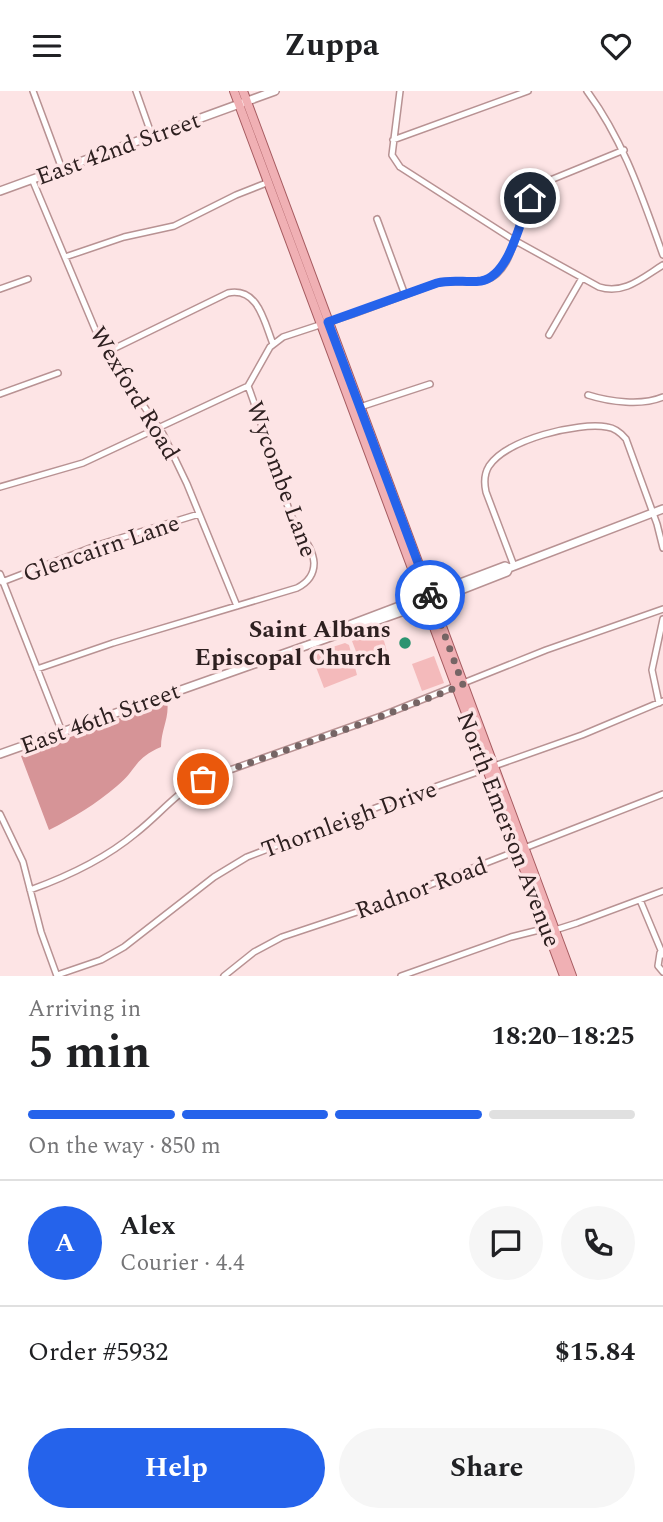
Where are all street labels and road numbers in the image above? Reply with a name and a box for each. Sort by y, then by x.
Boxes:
street label: East 42nd Street [31,103,205,195]
street label: Wexford Road [80,320,188,467]
street label: Wycombe Lane [236,396,326,562]
street label: Glencairn Lane [18,505,185,593]
street label: East 46th Street [16,673,185,764]
street label: North Emerson Avenue [446,706,570,953]
street label: Thornleigh Drive [257,771,442,868]
street label: Radnor Road [350,848,492,929]

